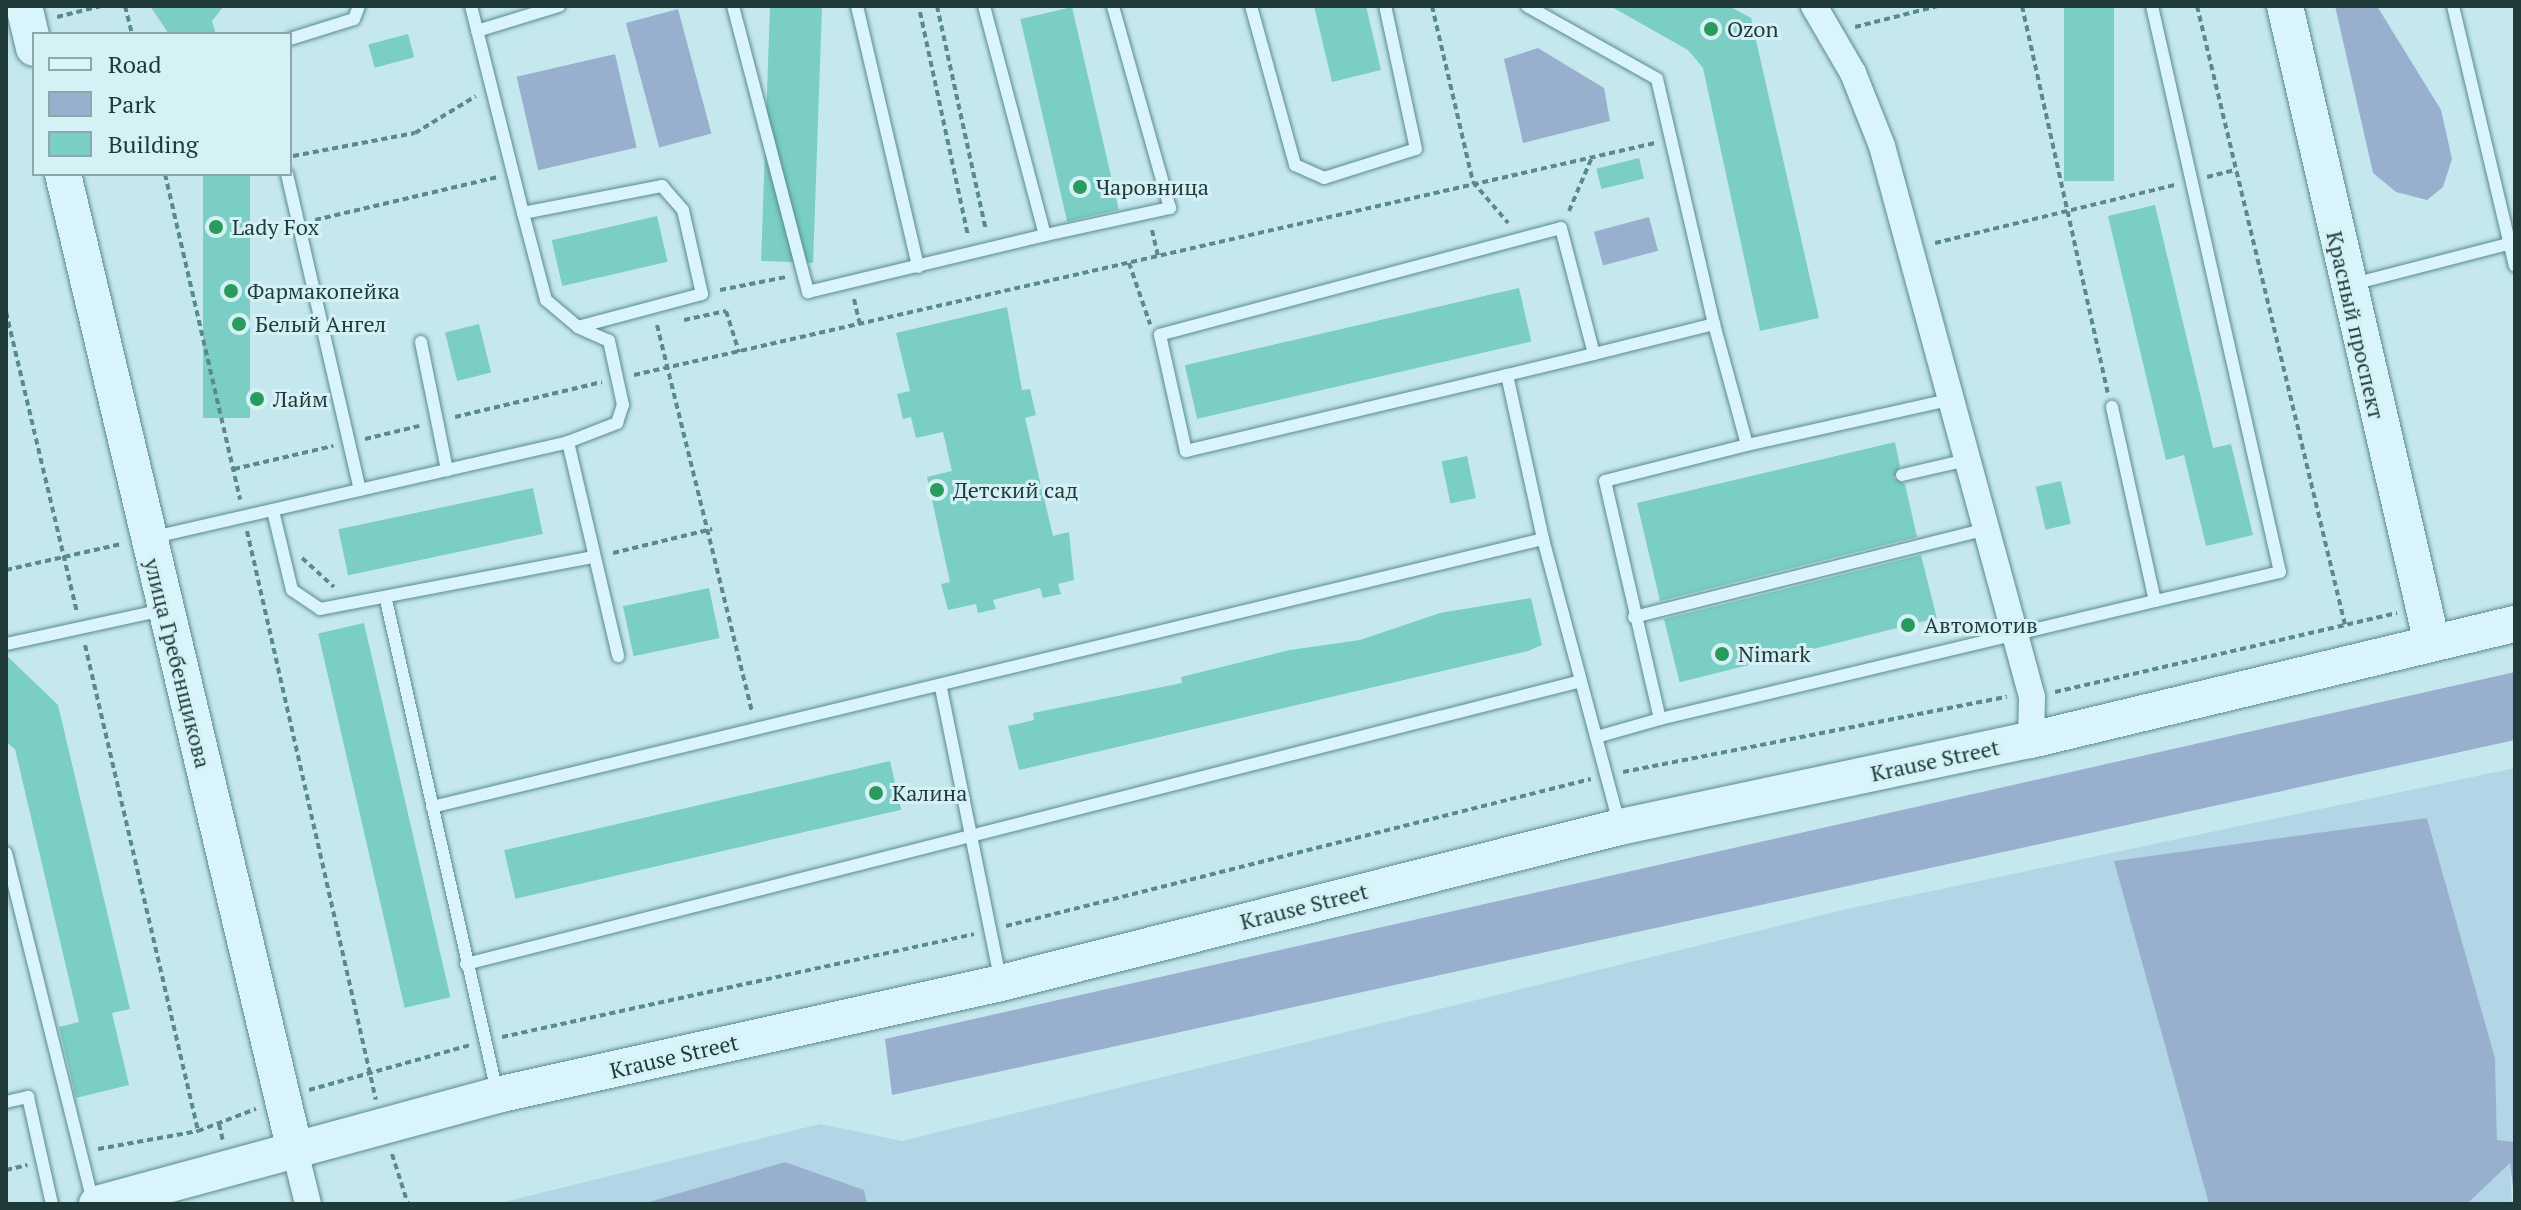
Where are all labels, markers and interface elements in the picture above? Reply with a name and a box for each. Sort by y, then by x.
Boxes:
place label: Ozon [1727,16,1779,42]
marker: Ozon [1702,20,1720,38]
legend [32,32,292,176]
text: Road [108,48,162,80]
text: Park [108,88,156,120]
text: Building [108,128,198,160]
place label: Чаровница [1096,174,1209,200]
marker: Чаровница [1071,178,1089,196]
place label: Lady Fox [232,214,319,240]
marker: Lady Fox [207,218,225,236]
street label: Красный проспект [2322,228,2390,422]
place label: Фармакопейка [247,278,400,304]
marker: Фармакопейка [222,282,240,300]
place label: Белый Ангел [255,311,387,337]
marker: Белый Ангел [230,315,248,333]
place label: Лайм [273,386,328,412]
marker: Лайм [248,390,266,408]
place label: Детский сад [953,477,1078,503]
marker: Детский сад [928,481,946,499]
street label: улица Гребенщикова [139,555,217,771]
place label: Автомотив [1924,612,2038,638]
marker: Автомотив [1899,616,1917,634]
place label: Nimark [1738,641,1811,667]
marker: Nimark [1713,645,1731,663]
street label: Krause Street [1868,733,2002,787]
place label: Калина [892,780,967,806]
marker: Калина [867,784,885,802]
street label: Krause Street [1237,877,1371,935]
street label: Krause Street [607,1028,741,1084]

